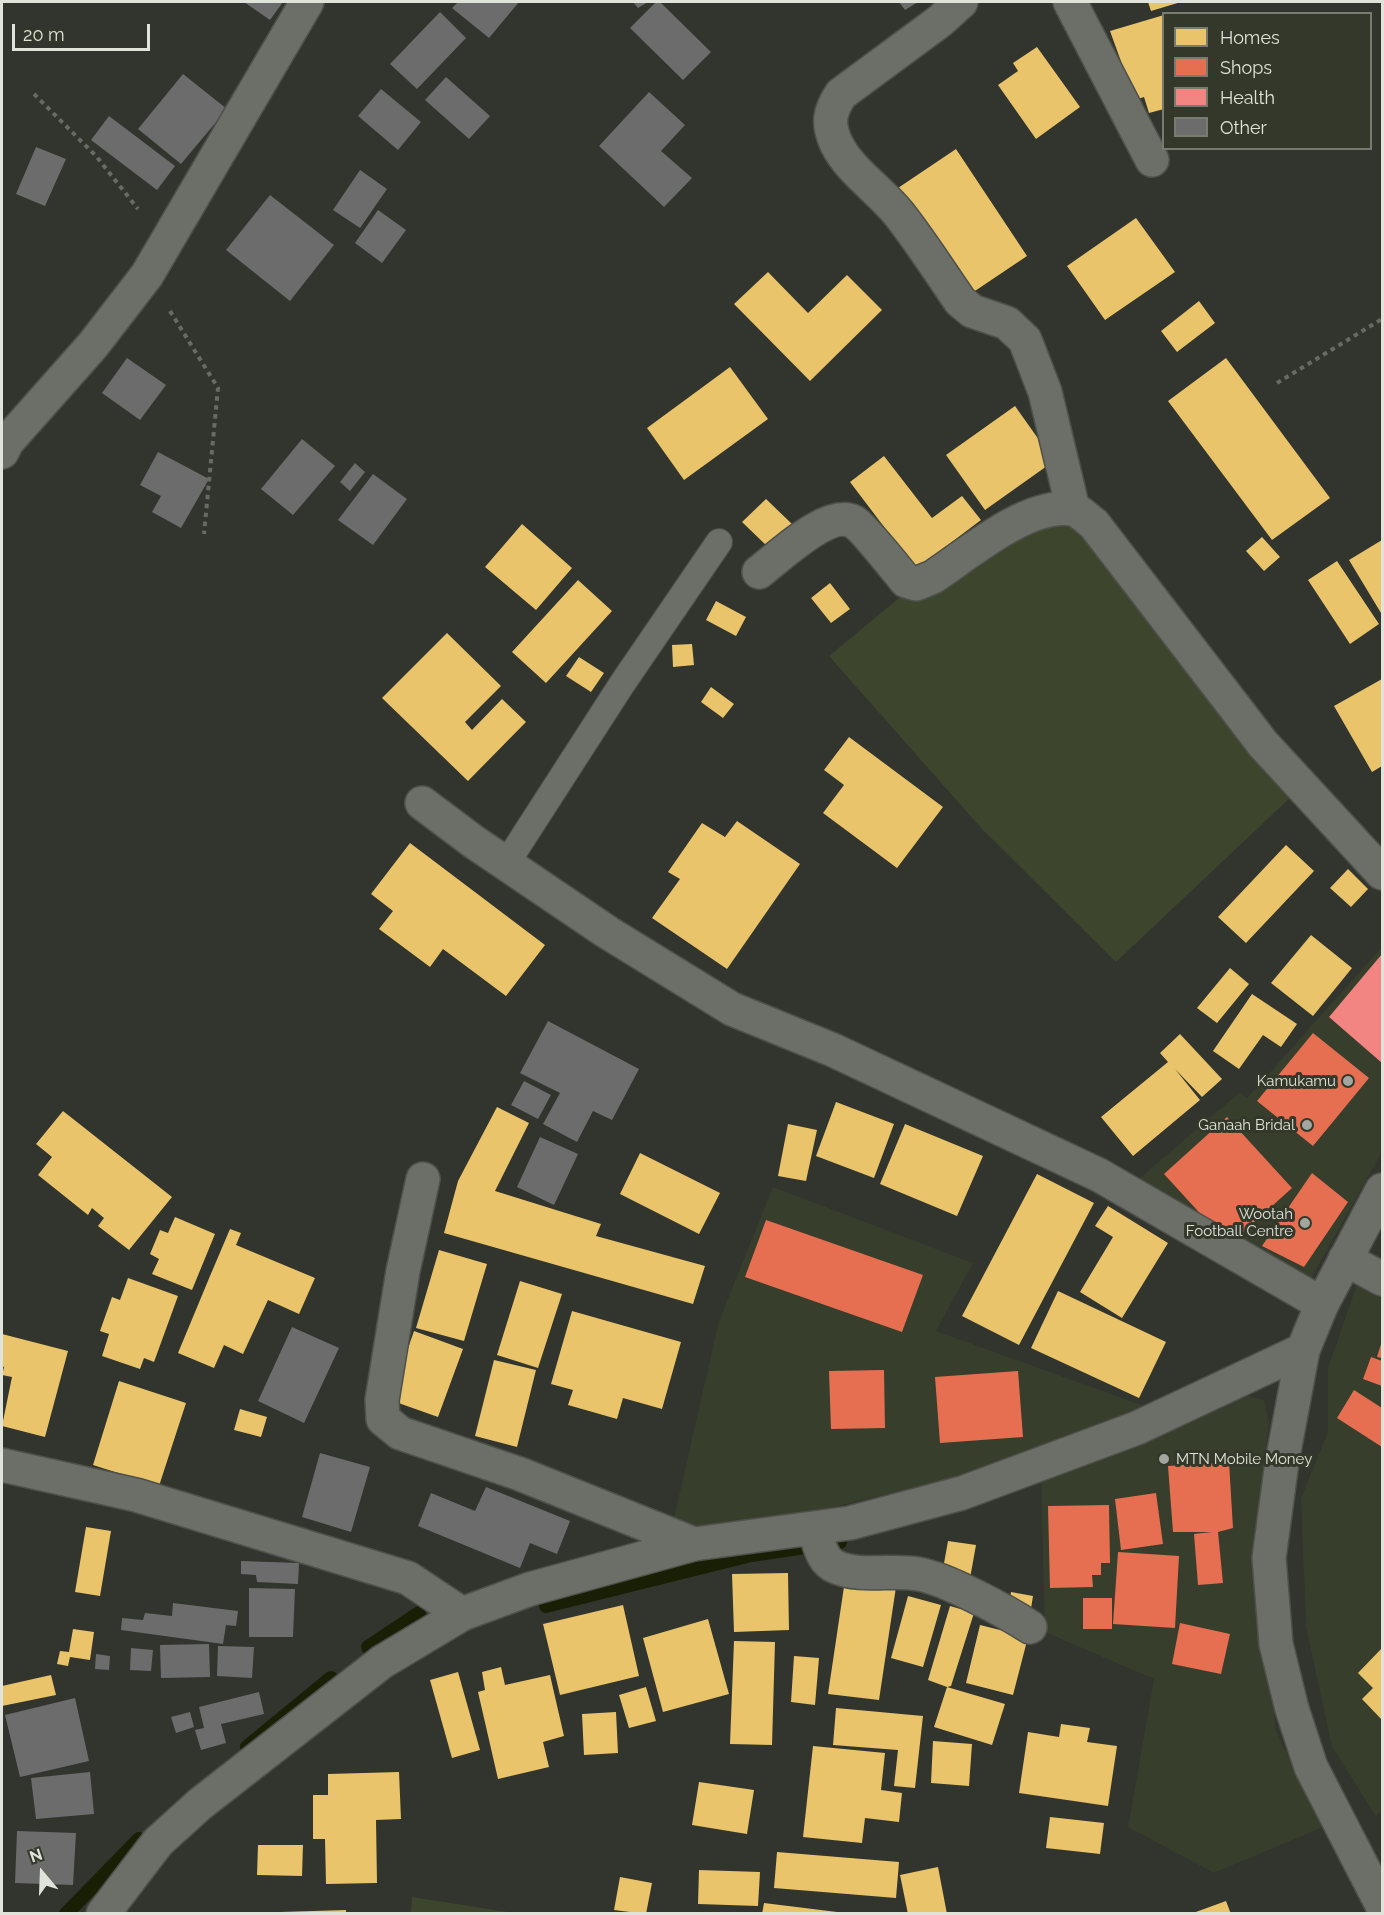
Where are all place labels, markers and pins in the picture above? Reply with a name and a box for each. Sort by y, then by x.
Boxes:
place label: Kamukamu [1257,1072,1336,1090]
marker: Kamukamu [1341,1074,1355,1088]
place label: Ganaah Bridal [1198,1116,1295,1134]
marker: Ganaah Bridal [1300,1118,1314,1132]
place label: Wootah Football Centre [1186,1205,1293,1240]
marker: Wootah Football Centre [1298,1216,1312,1230]
place label: MTN Mobile Money [1176,1450,1312,1468]
marker: MTN Mobile Money [1157,1452,1171,1466]

